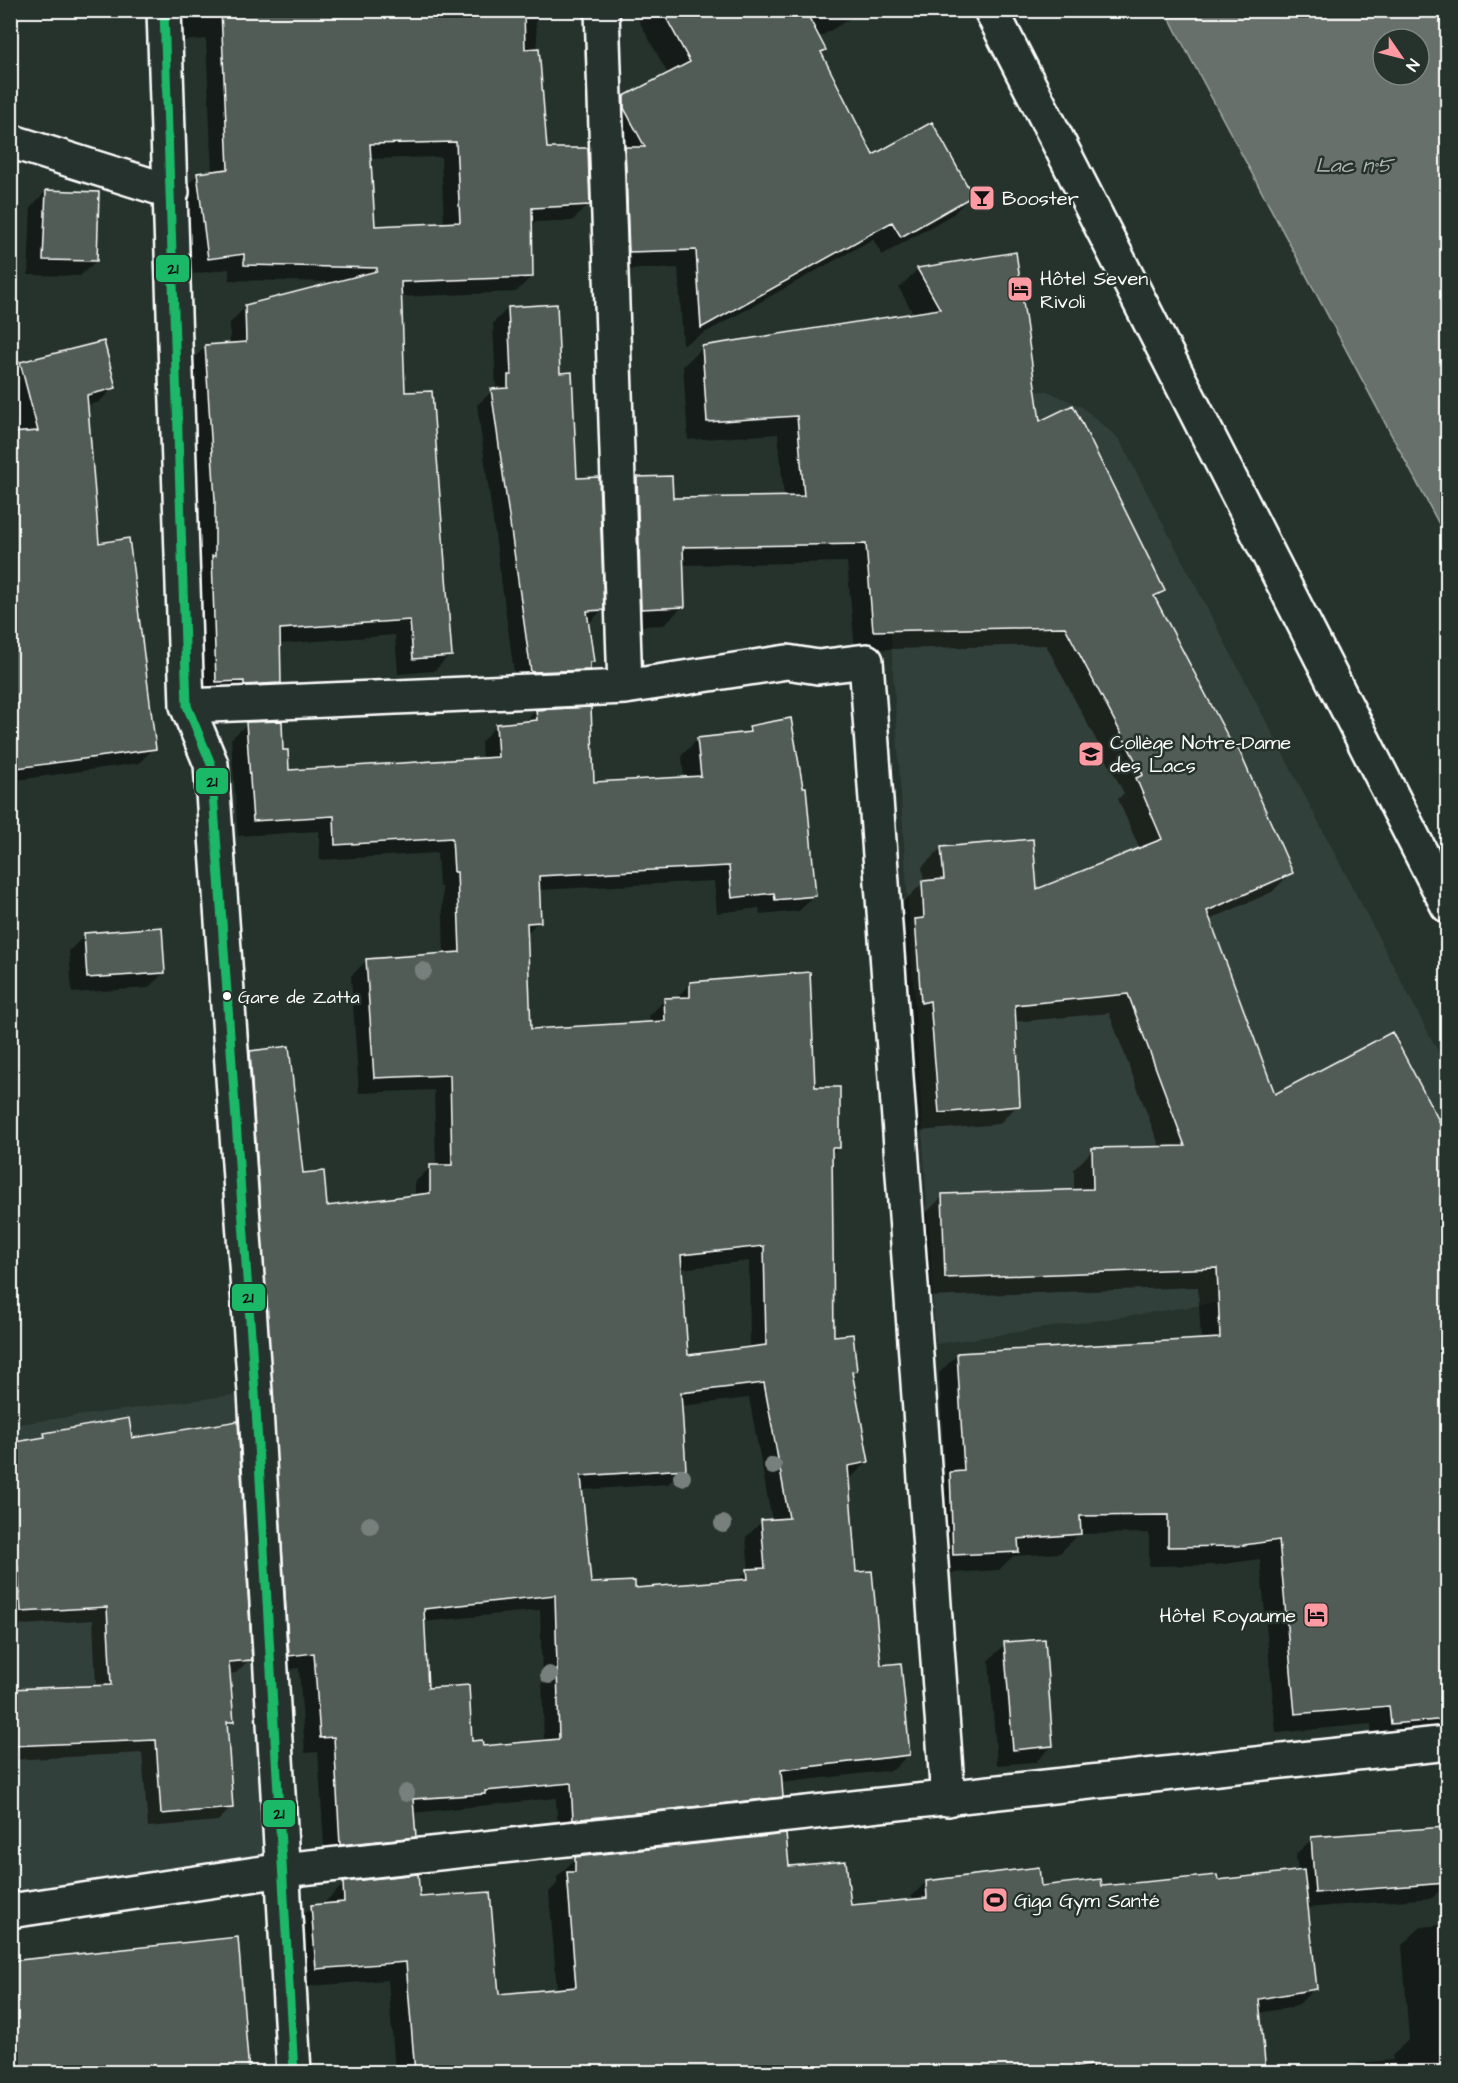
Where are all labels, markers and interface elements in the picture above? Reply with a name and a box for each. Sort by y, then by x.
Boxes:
north arrow [1371,27,1431,87]
text: N [1401,55,1424,75]
water label: Lac n°5 [1316,151,1396,180]
bar icon: Booster [967,183,997,213]
place label: Booster [1002,185,1079,213]
line badge: 21 [155,254,190,283]
text: 21 [166,258,180,280]
place label: Hôtel Seven Rivoli [1040,265,1148,316]
hotel icon: Hôtel Seven Rivoli [1005,274,1035,304]
place label: Collège Notre-Dame des Lacs [1110,729,1291,780]
school or university icon: Collège Notre-Dame des Lacs [1076,739,1106,769]
line badge: 21 [195,767,229,795]
text: 21 [205,771,219,793]
place label: Gare de Zatta [238,985,360,1010]
marker: Gare de Zatta [221,990,233,1002]
line badge: 21 [231,1283,266,1312]
text: 21 [241,1287,255,1309]
hotel icon: Hôtel Royaume [1301,1600,1331,1630]
place label: Hôtel Royaume [1159,1602,1296,1631]
line badge: 21 [262,1799,296,1828]
text: 21 [272,1803,286,1825]
sports icon: Giga Gym Santé [980,1885,1010,1915]
place label: Giga Gym Santé [1014,1887,1160,1916]

